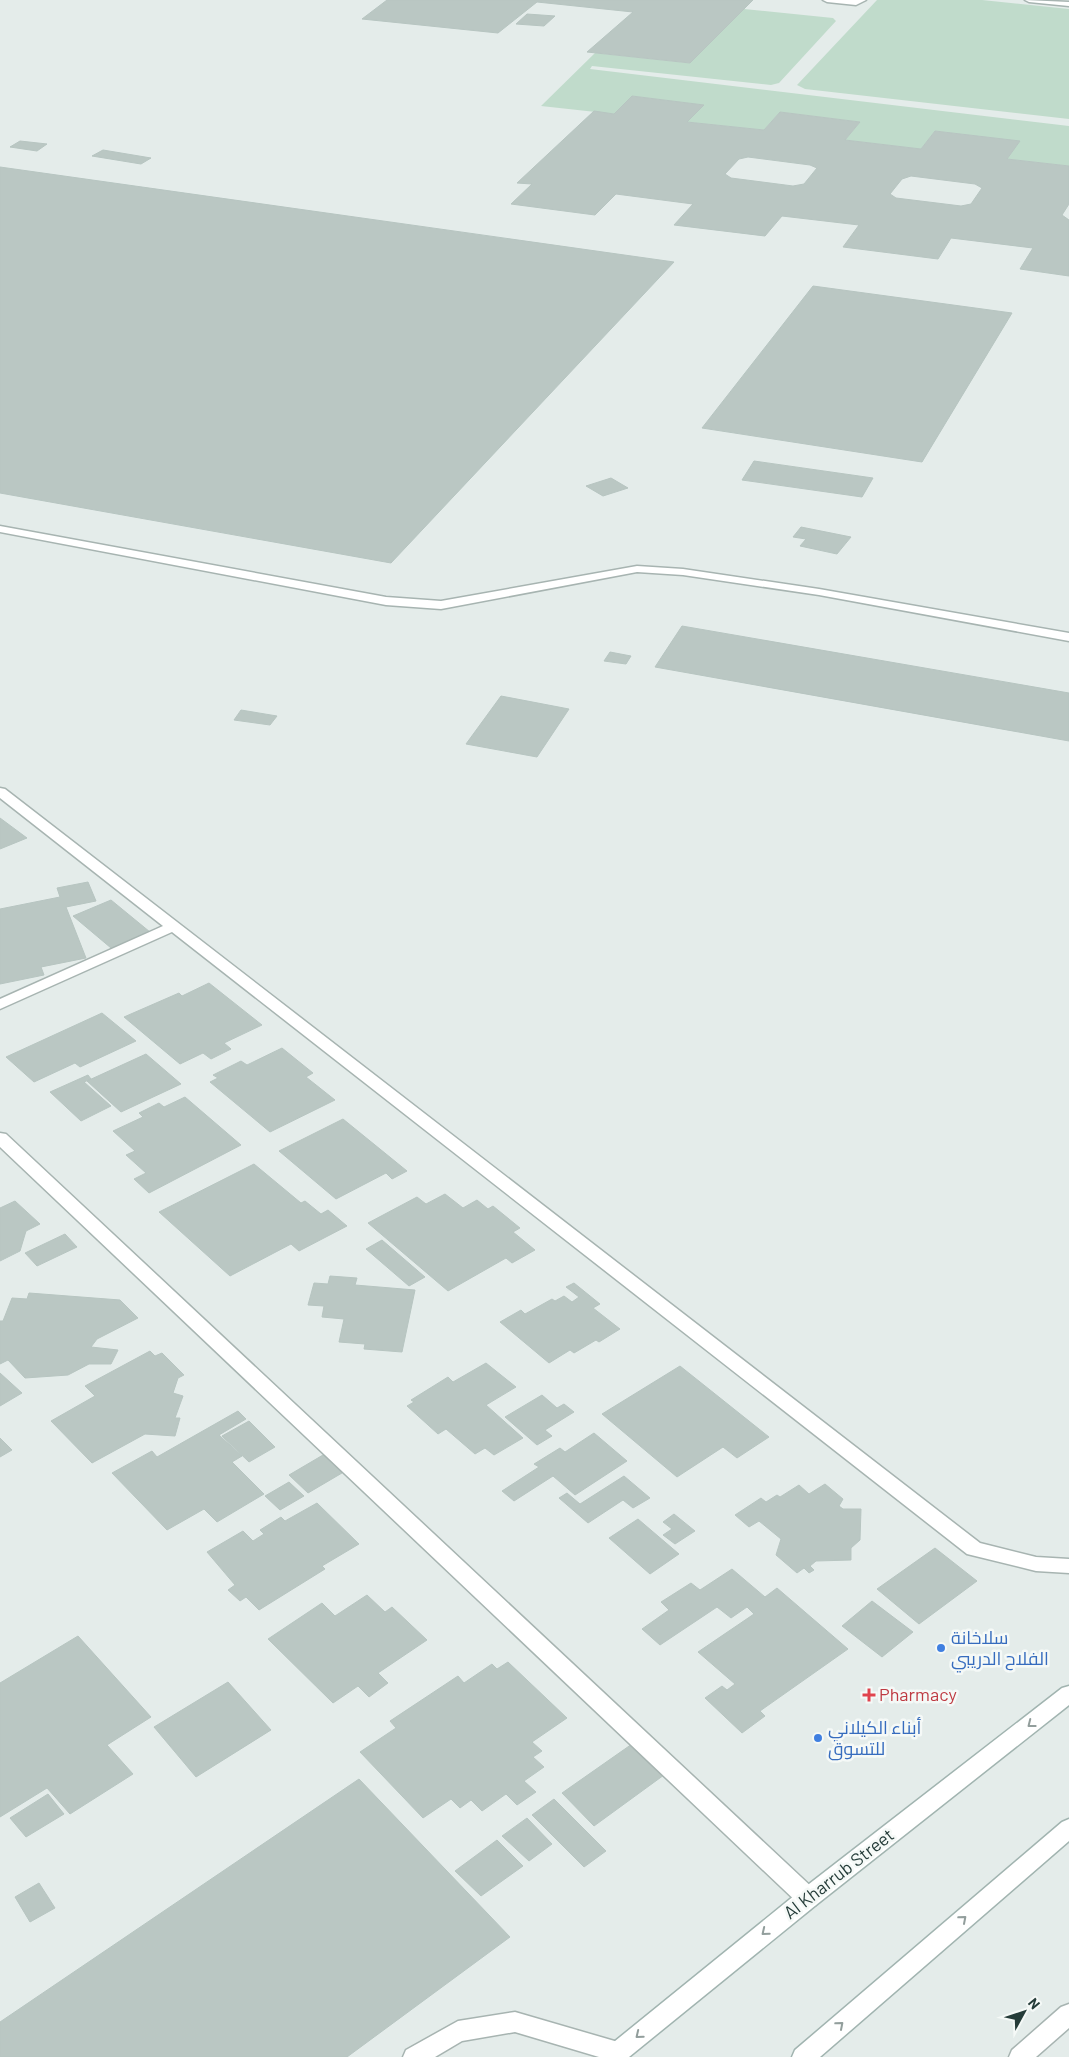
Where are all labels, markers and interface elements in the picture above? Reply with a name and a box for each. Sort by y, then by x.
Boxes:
place label: سلاخانة الفلاح الدريبي [951,1626,1049,1673]
marker: سلاخانة الفلاح الدريبي [935,1642,947,1654]
place label: Pharmacy [879,1683,957,1705]
marker: Pharmacy [863,1689,875,1701]
place label: أبناء الكيلاني للتسوق [828,1716,922,1761]
one-way arrow [1028,1718,1037,1726]
marker: أبناء الكيلاني للتسوق [812,1732,824,1744]
street label: Al Kharrub Street [779,1823,898,1923]
one-way arrow [957,1916,966,1925]
one-way arrow [762,1927,771,1936]
north arrow [999,1987,1049,2037]
text: N [1025,1994,1044,2012]
one-way arrow [834,2022,843,2031]
one-way arrow [636,2029,645,2038]

